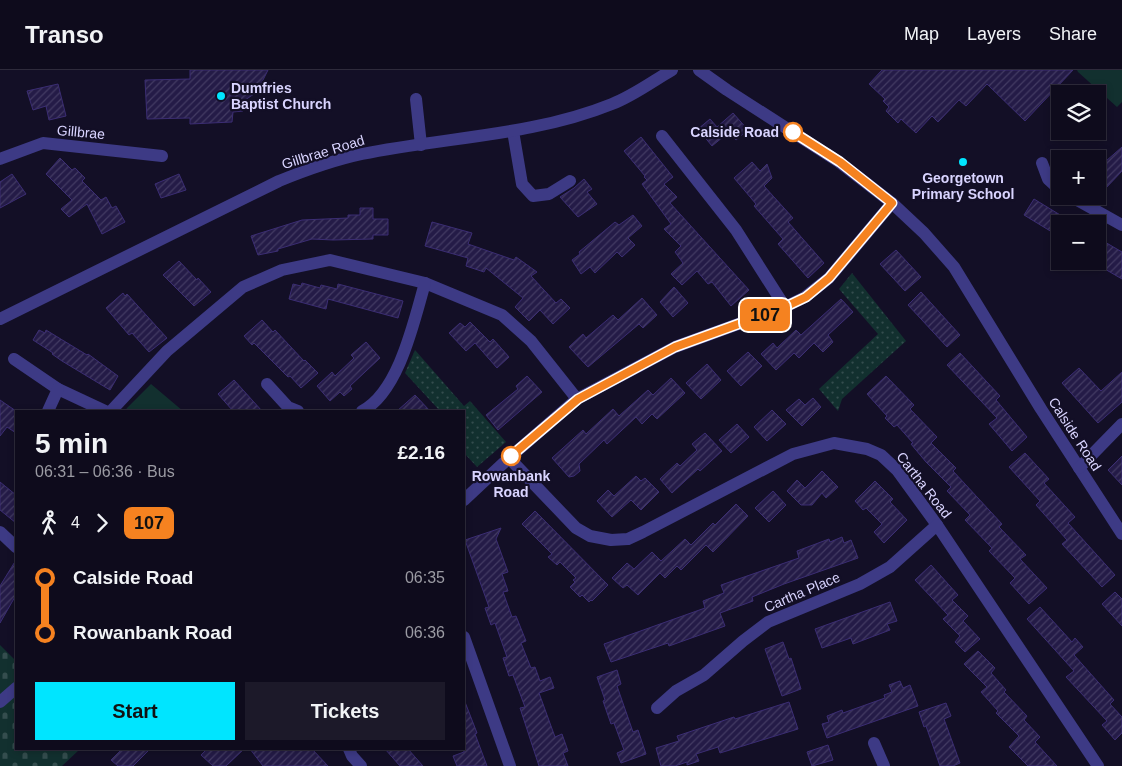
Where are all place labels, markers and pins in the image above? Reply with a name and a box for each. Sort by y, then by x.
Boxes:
place label: Dumfries Baptist Church [231,80,331,112]
marker: Dumfries Baptist Church [215,90,227,102]
marker: Calside Road [783,122,803,142]
place label: Calside Road [690,124,779,140]
marker: Georgetown Primary School [957,156,969,168]
place label: Georgetown Primary School [912,170,1014,202]
marker: Rowanbank Road [501,446,521,466]
place label: Rowanbank Road [472,468,550,500]

